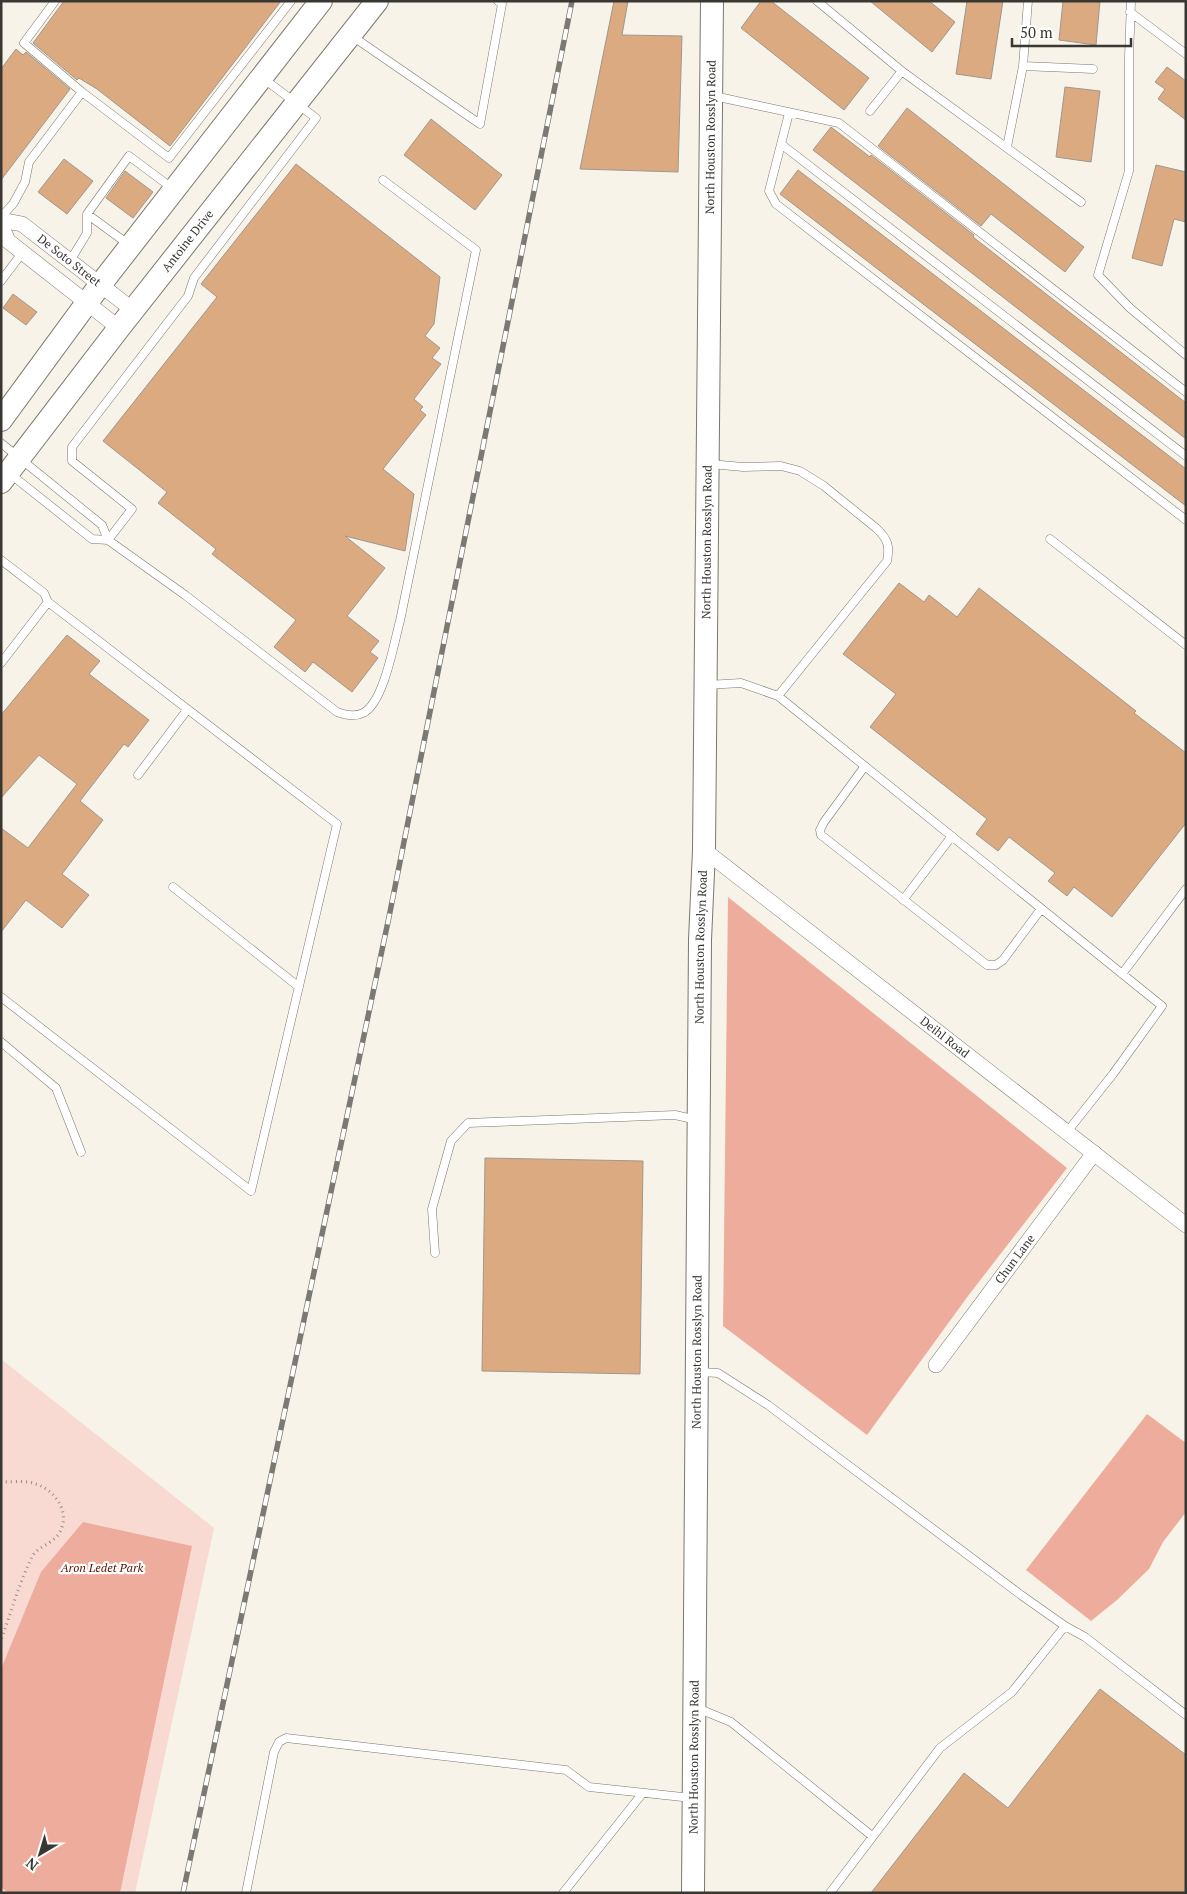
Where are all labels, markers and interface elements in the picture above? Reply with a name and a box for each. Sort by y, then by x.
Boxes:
scale bar [1012,15,1131,47]
text: 50 m [1020,22,1053,42]
street label: North Houston Rosslyn Road [702,60,718,214]
street label: Antoine Drive [158,207,216,275]
street label: De Soto Street [35,231,105,290]
street label: North Houston Rosslyn Road [698,465,715,619]
street label: North Houston Rosslyn Road [691,869,710,1024]
street label: Deihl Road [917,1013,973,1061]
street label: Chun Lane [991,1231,1038,1286]
street label: North Houston Rosslyn Road [688,1275,705,1429]
park label: Aron Ledet Park [60,1560,144,1575]
street label: North Houston Rosslyn Road [685,1680,702,1834]
north arrow [15,1829,65,1879]
text: N [21,1854,42,1875]

